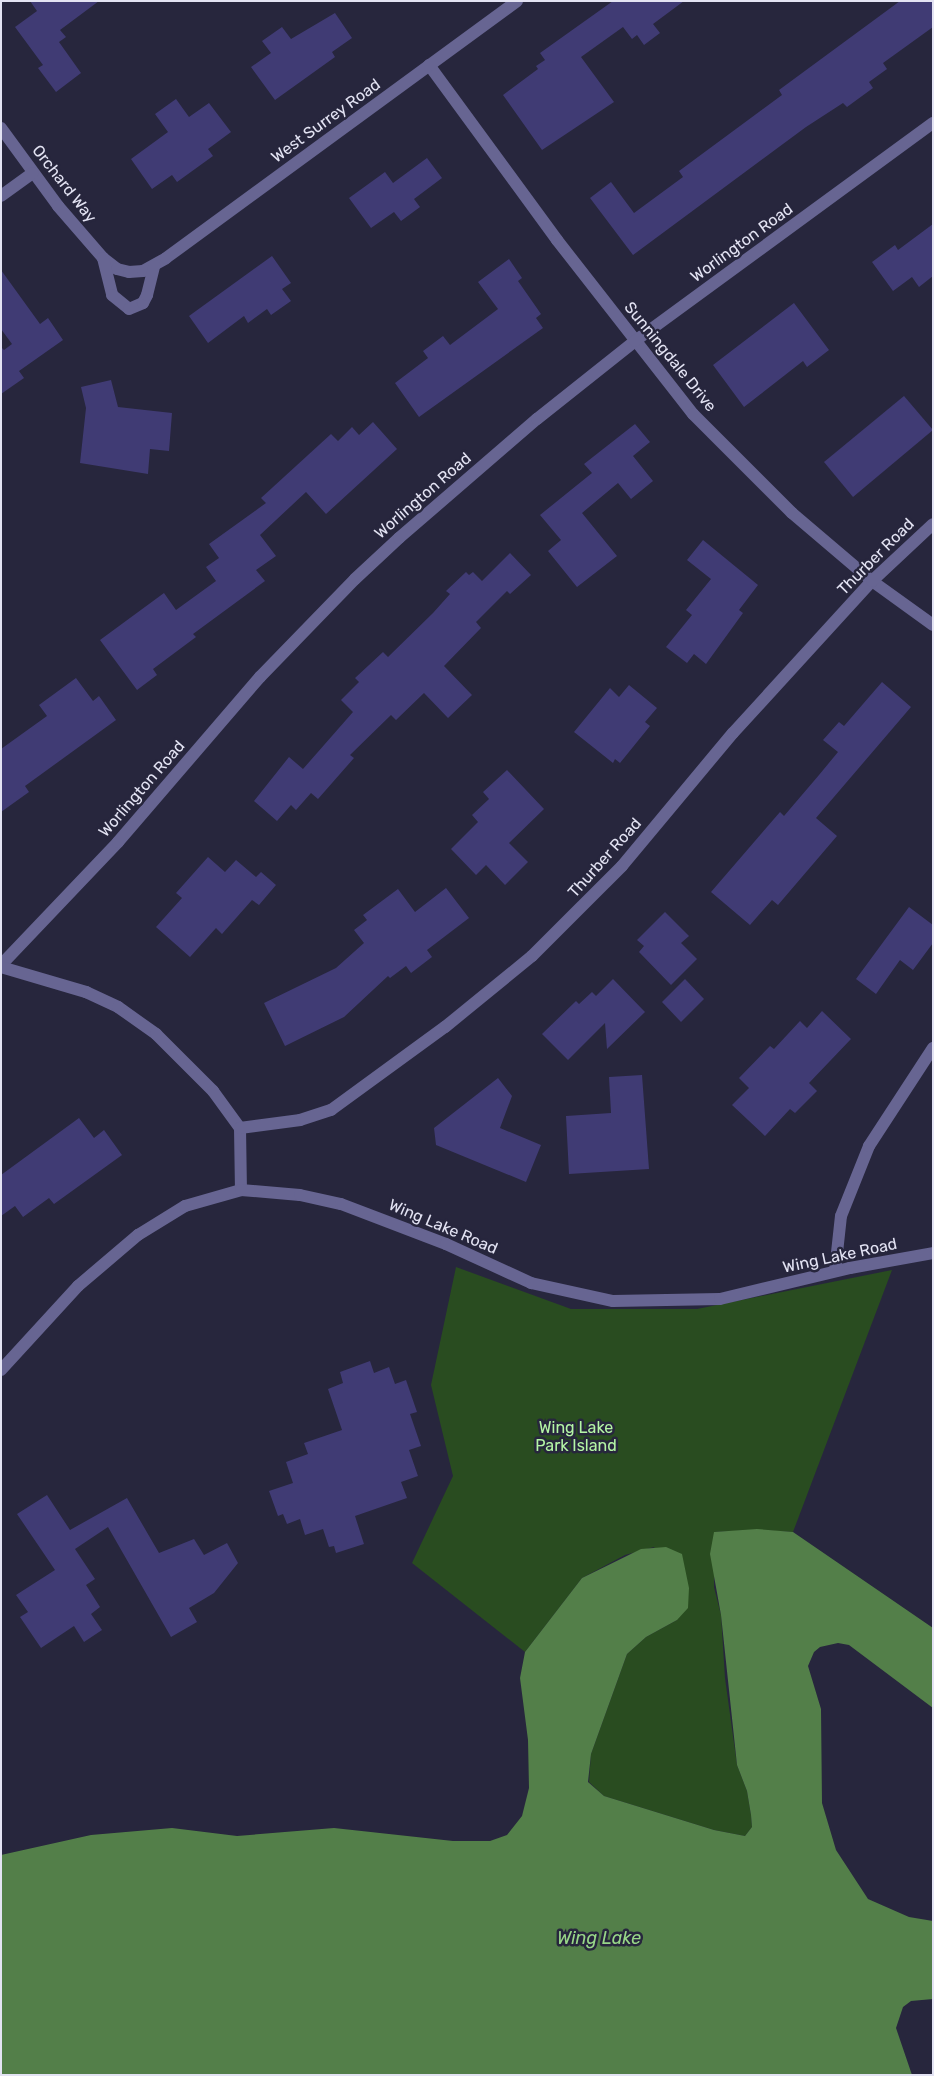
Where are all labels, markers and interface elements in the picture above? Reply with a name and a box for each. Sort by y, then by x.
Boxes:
street label: West Surrey Road [267,75,385,167]
street label: Orchard Way [28,141,100,227]
street label: Worlington Road [687,199,797,287]
street label: Sunningdale Drive [620,298,720,416]
street label: Worlington Road [371,449,475,543]
street label: Thurber Road [834,515,918,599]
street label: Worlington Road [95,737,189,841]
street label: Thurber Road [564,814,646,902]
street label: Wing Lake Road [386,1195,500,1259]
street label: Wing Lake Road [781,1235,899,1277]
park label: Wing Lake Park Island [535,1418,617,1456]
water label: Wing Lake [557,1927,641,1949]

